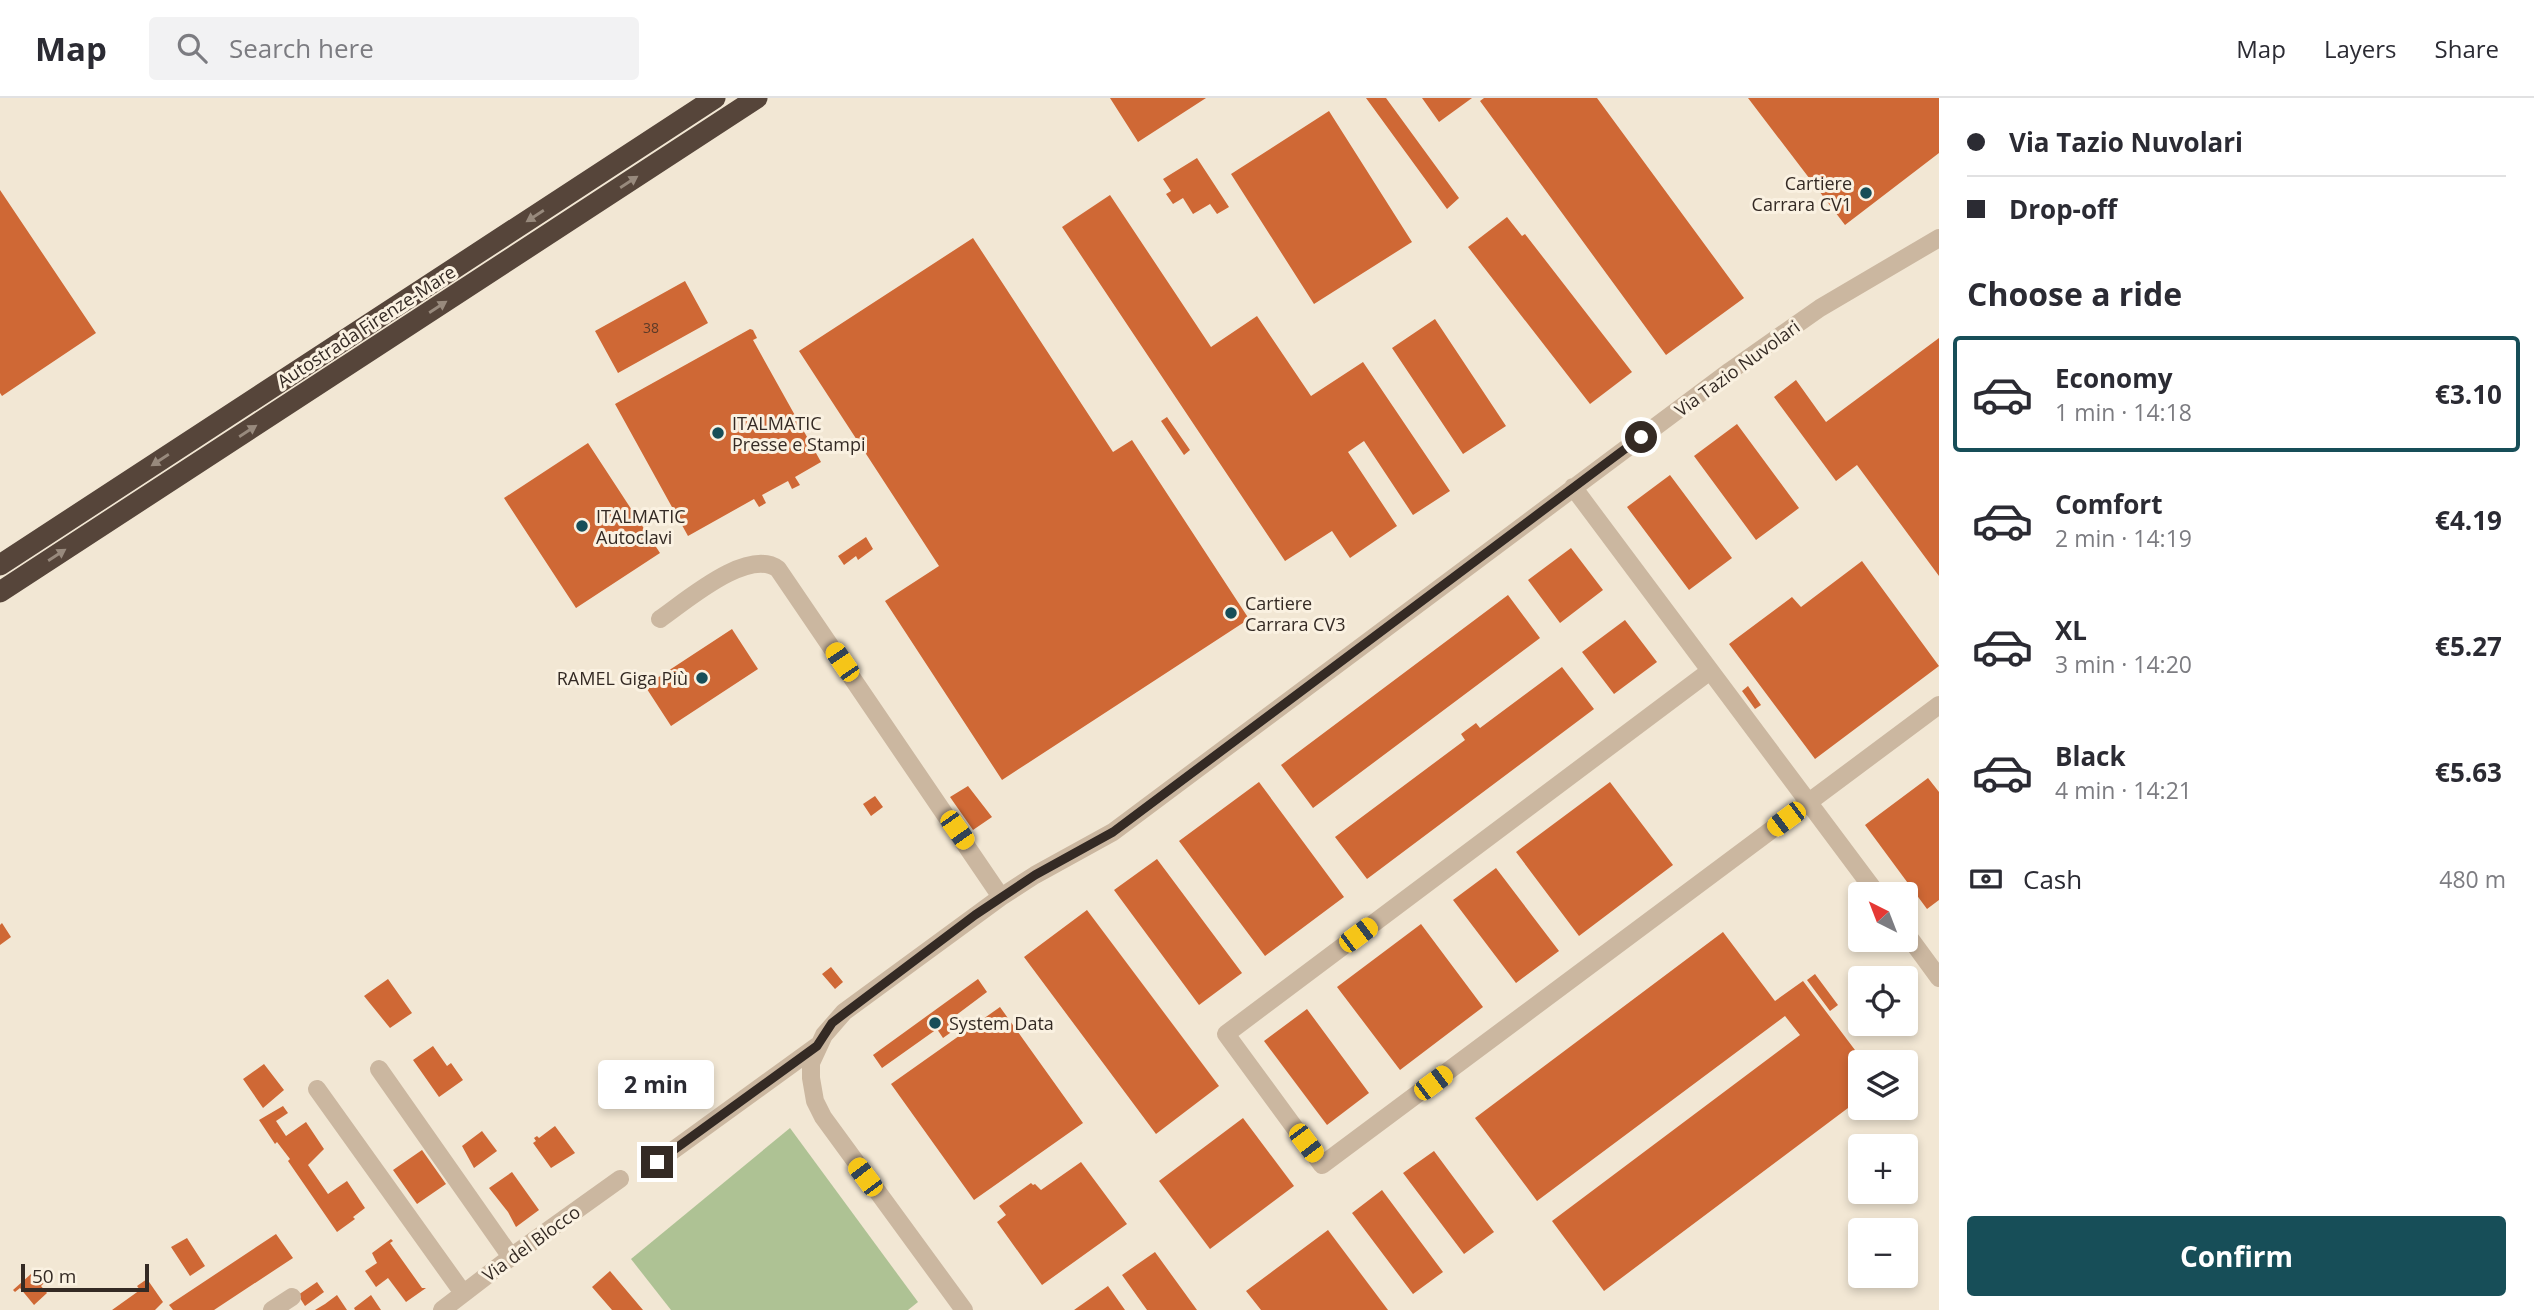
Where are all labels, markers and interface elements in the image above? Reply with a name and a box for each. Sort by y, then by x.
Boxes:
search box [149,17,639,80]
text: Map [35,26,107,71]
icon: search [173,29,211,67]
text: Search here [229,30,374,66]
text: Map [2236,32,2286,65]
text: Layers [2324,32,2397,65]
text: Share [2435,32,2499,65]
text: Via Tazio Nuvolari [2009,124,2243,160]
place label: Cartiere Carrara CV1 [1752,171,1852,216]
one-way arrow [620,175,638,189]
marker: Cartiere Carrara CV1 [1858,185,1874,201]
text: Drop-off [2009,191,2117,227]
one-way arrow [525,209,544,222]
street label: Autostrada Firenze-Mare [272,259,460,393]
text: Choose a ride [1967,272,2182,315]
one-way arrow [429,300,448,313]
street label: Via Tazio Nuvolari [1670,314,1804,422]
house number: 38 [643,318,659,337]
text: Economy [2055,360,2173,396]
icon: car [1971,363,2034,426]
text: €3.10 [2435,376,2502,412]
text: 1 min · 14:18 [2055,396,2192,428]
place label: ITALMATIC Presse e Stampi [732,411,866,456]
route start [1625,421,1657,453]
one-way arrow [239,424,257,438]
marker: ITALMATIC Presse e Stampi [710,425,726,441]
one-way arrow [150,454,169,467]
text: Comfort [2055,486,2162,522]
icon: car [1971,489,2034,552]
text: €4.19 [2435,502,2502,538]
place label: ITALMATIC Autoclavi [596,504,686,549]
marker: ITALMATIC Autoclavi [574,518,590,534]
text: 2 min · 14:19 [2055,522,2192,554]
one-way arrow [48,548,66,562]
place label: Cartiere Carrara CV3 [1245,591,1345,636]
marker: Cartiere Carrara CV3 [1223,605,1239,621]
text: XL [2055,612,2087,648]
icon: car [1971,615,2034,678]
text: €5.27 [2435,628,2502,664]
car [822,639,863,685]
text: 3 min · 14:20 [2055,648,2192,680]
place label: RAMEL Giga Più [557,666,688,690]
marker: RAMEL Giga Più [694,670,710,686]
text: Black [2055,738,2126,774]
icon: car [1971,741,2034,804]
text: €5.63 [2435,754,2502,790]
text: 4 min · 14:21 [2055,774,2192,806]
car [1763,798,1810,840]
car [937,807,978,853]
icon: cash [1967,860,2005,898]
text: Cash [2023,861,2082,897]
text: 480 m [2439,863,2506,895]
north arrow [1848,882,1918,952]
map controls [1848,882,1918,1288]
car [1335,914,1382,956]
button: locate [1848,966,1918,1036]
place label: System Data [949,1011,1054,1035]
marker: System Data [927,1015,943,1031]
button: layers [1848,1050,1918,1120]
callout: 2 min [599,1060,715,1110]
car [1410,1062,1457,1104]
text: 2 min [624,1068,688,1100]
car [1285,1120,1328,1166]
button: + [1848,1134,1918,1204]
route end [641,1146,673,1178]
car [844,1154,887,1200]
street label: Via del Blocco [477,1199,585,1287]
button: Confirm [1967,1216,2506,1296]
button: − [1848,1218,1918,1288]
scale bar [21,1261,149,1293]
text: 50 m [32,1263,76,1289]

